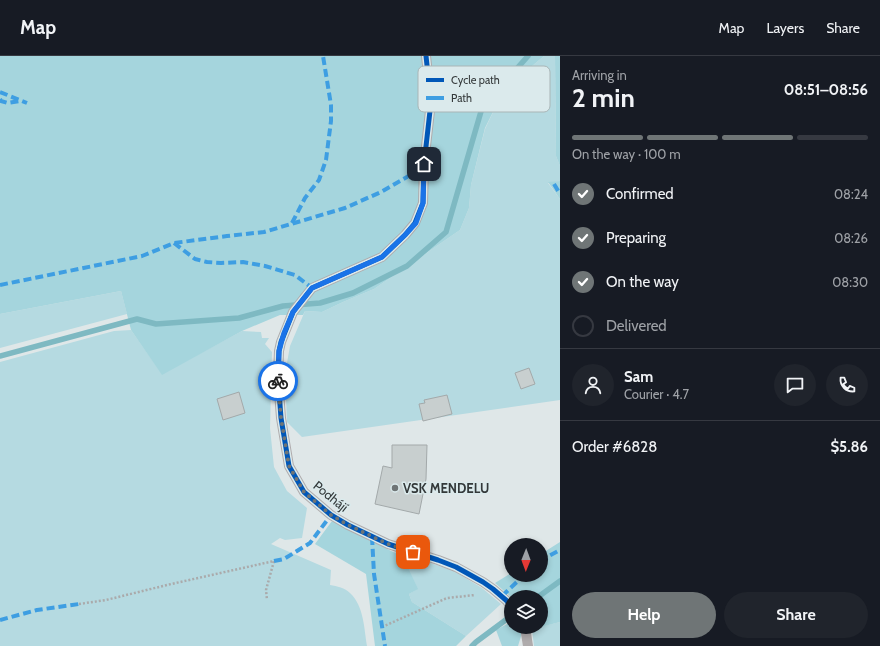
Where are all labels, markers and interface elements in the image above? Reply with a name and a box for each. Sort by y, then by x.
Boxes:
text: Map [20,16,56,39]
text: Map [719,19,744,37]
text: Layers [766,19,804,37]
text: Share [826,19,860,37]
legend [418,66,550,112]
text: Arriving in [572,67,627,83]
text: Cycle path [451,73,500,87]
text: 08:51–08:56 [784,81,868,99]
text: 2 min [572,82,635,114]
text: Path [451,91,472,105]
text: On the way · 100 m [572,146,681,162]
pin [407,147,441,181]
icon: home [413,153,435,175]
icon: check [572,183,594,205]
text: Confirmed [606,185,674,203]
text: 08:24 [834,186,868,202]
icon: check [572,227,594,249]
text: Preparing [606,229,666,247]
text: 08:26 [834,230,868,246]
icon: check [572,271,594,293]
text: On the way [606,273,679,291]
text: 08:30 [832,274,868,290]
text: Delivered [606,317,667,335]
courier [258,361,298,401]
button: person [572,364,614,406]
button: chat [774,364,816,406]
button: phone [826,364,868,406]
text: Sam [624,368,653,386]
icon: bike [267,370,289,392]
text: Courier · 4.7 [624,386,689,402]
text: Order #6828 [572,438,657,456]
text: $5.86 [830,438,868,456]
street label: Podhájí [310,477,352,516]
place label: VSK MENDELU [403,480,489,496]
marker: VSK MENDELU [390,483,400,493]
pin [396,535,430,569]
north arrow [504,538,548,582]
map controls [504,538,548,634]
icon: bag [402,541,424,563]
button: layers [504,590,548,634]
button: Help [572,592,716,638]
button: Share [724,592,868,638]

